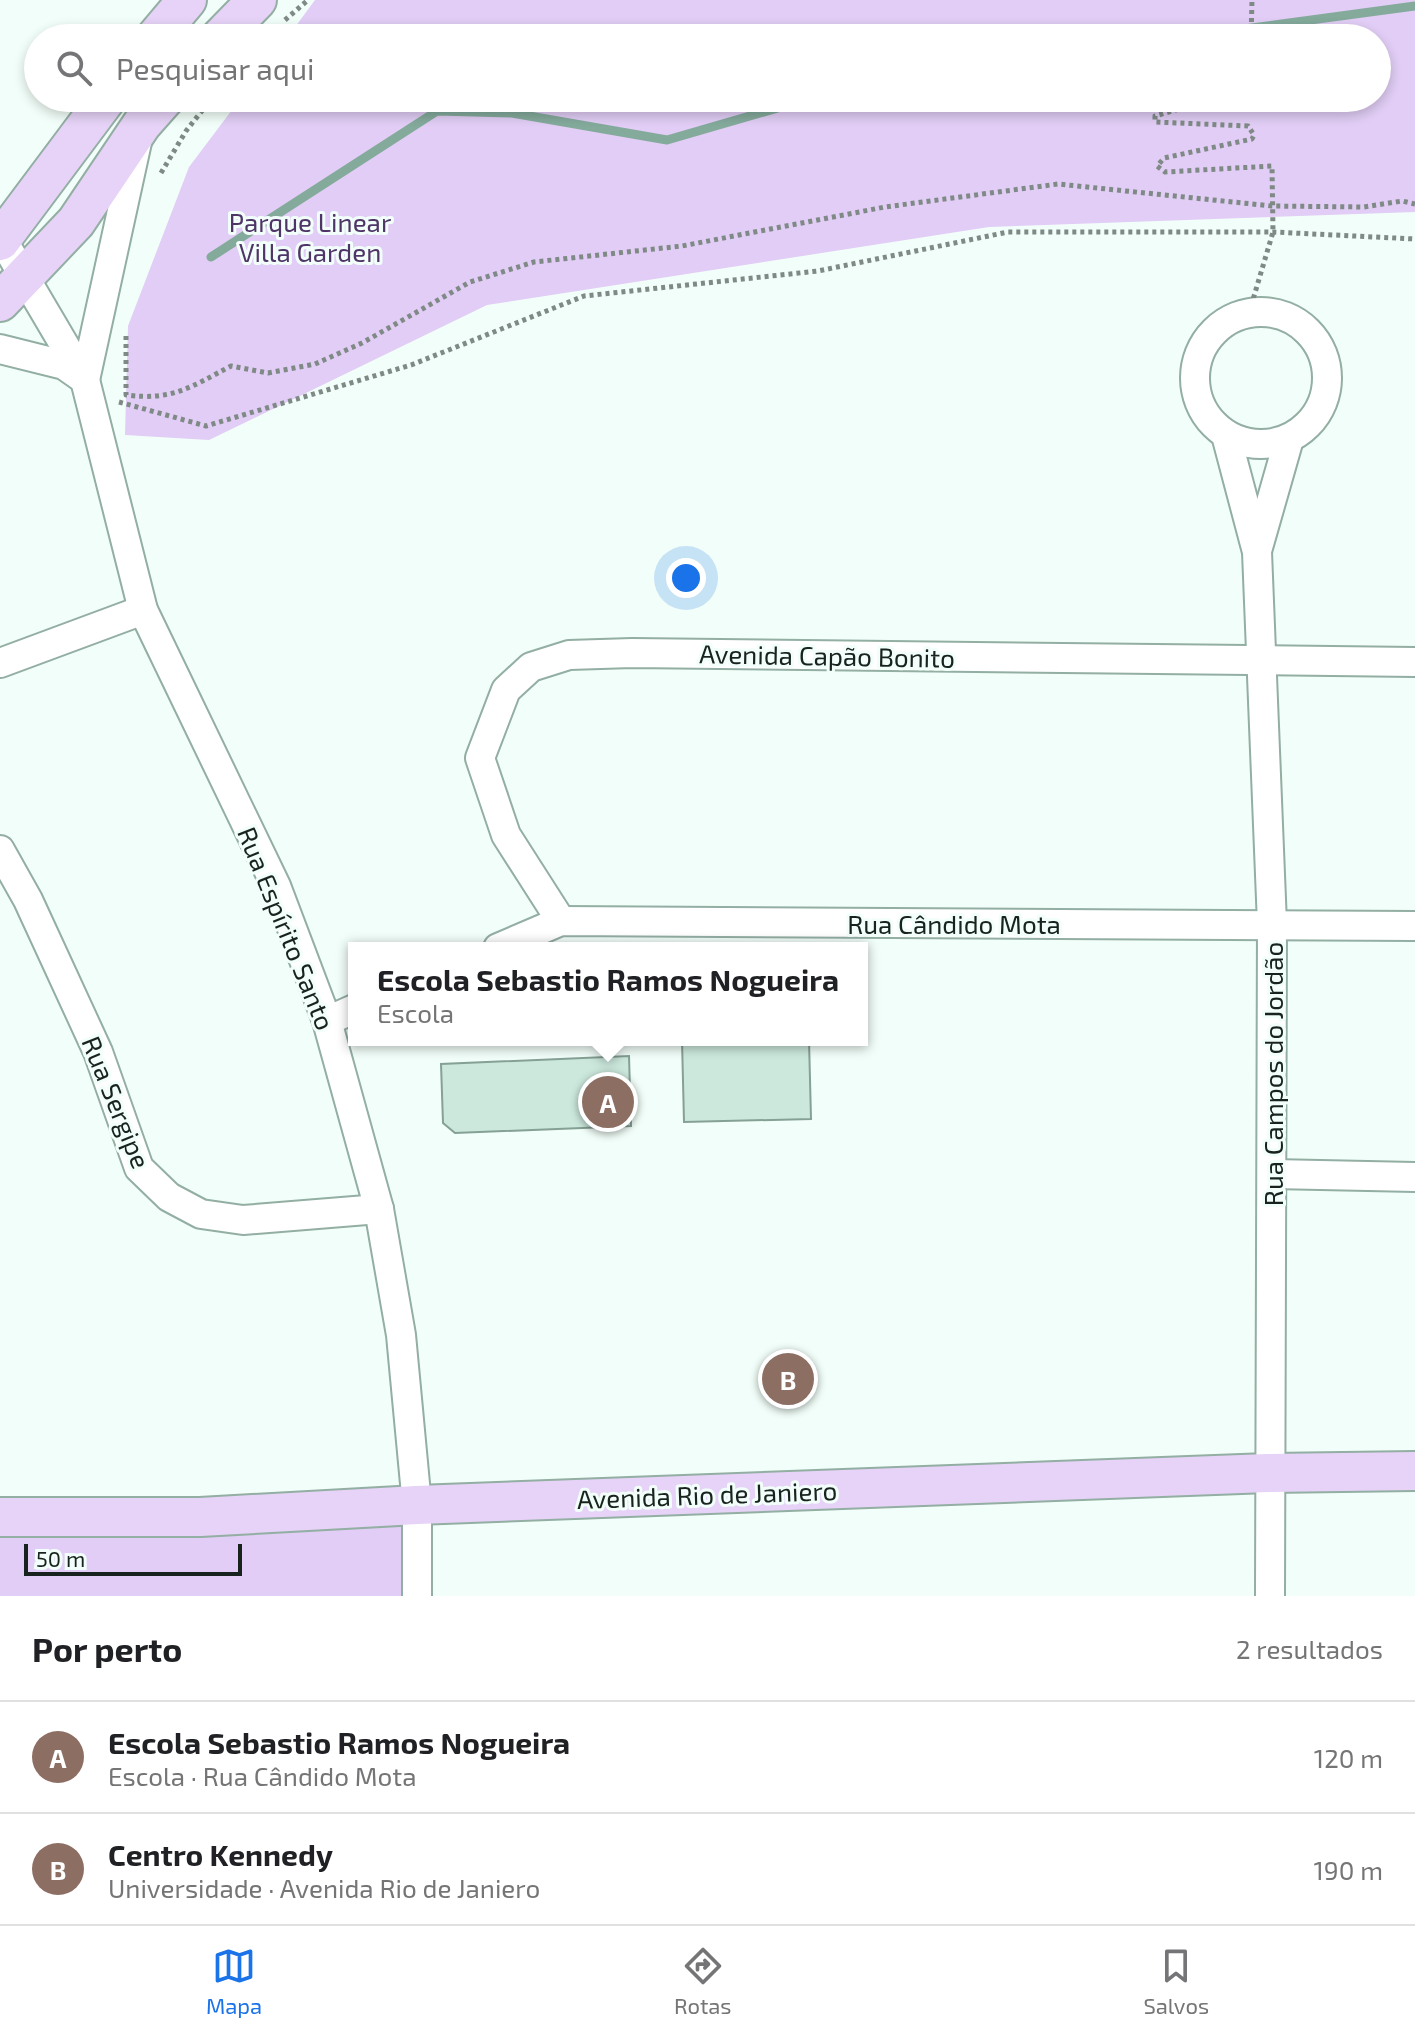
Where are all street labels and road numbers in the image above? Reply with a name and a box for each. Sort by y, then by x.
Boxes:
street label: Avenida Capão Bonito [699,637,955,673]
street label: Rua Espírito Santo [232,822,342,1034]
street label: Rua Cândido Mota [847,908,1061,939]
street label: Rua Campos do Jordão [1257,942,1288,1206]
street label: Rua Sergipe [76,1031,158,1173]
street label: Avenida Rio de Janiero [576,1474,838,1514]

